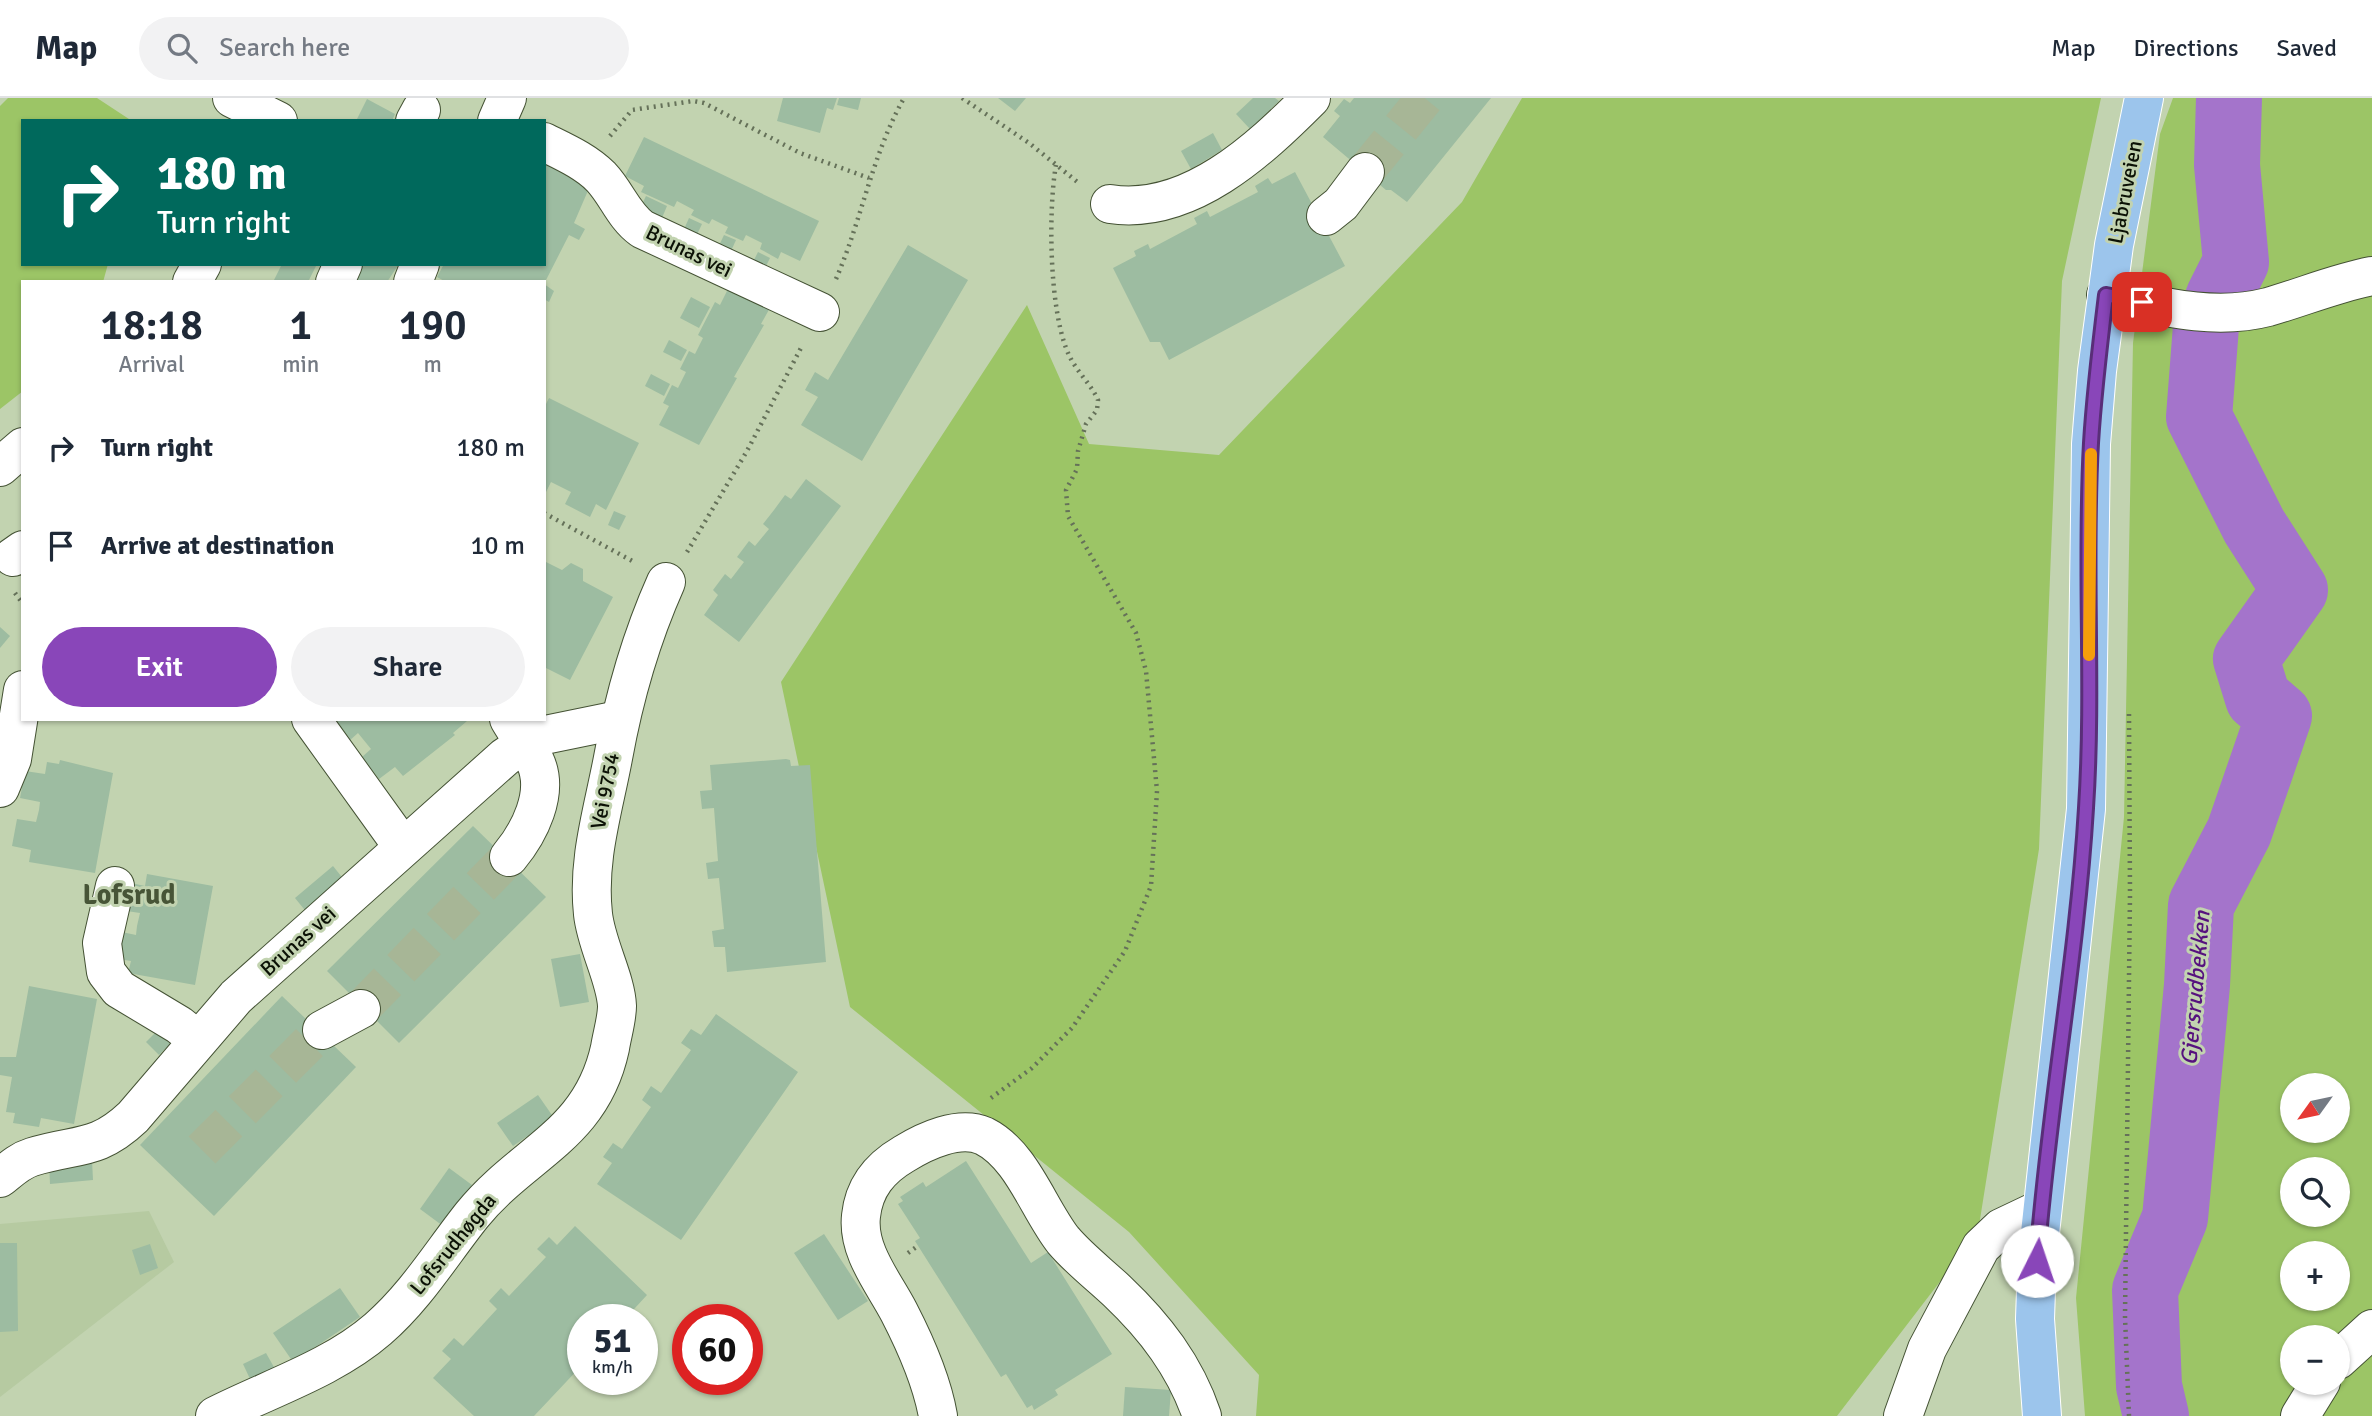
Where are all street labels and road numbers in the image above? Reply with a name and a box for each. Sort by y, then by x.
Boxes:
street label: Ljabruveien [2102,138,2148,246]
street label: Brunas vei [642,219,736,283]
street label: Vei 9754 [585,751,625,831]
street label: Brunas vei [255,900,341,982]
street label: Lofsrudhøgda [404,1188,502,1300]

